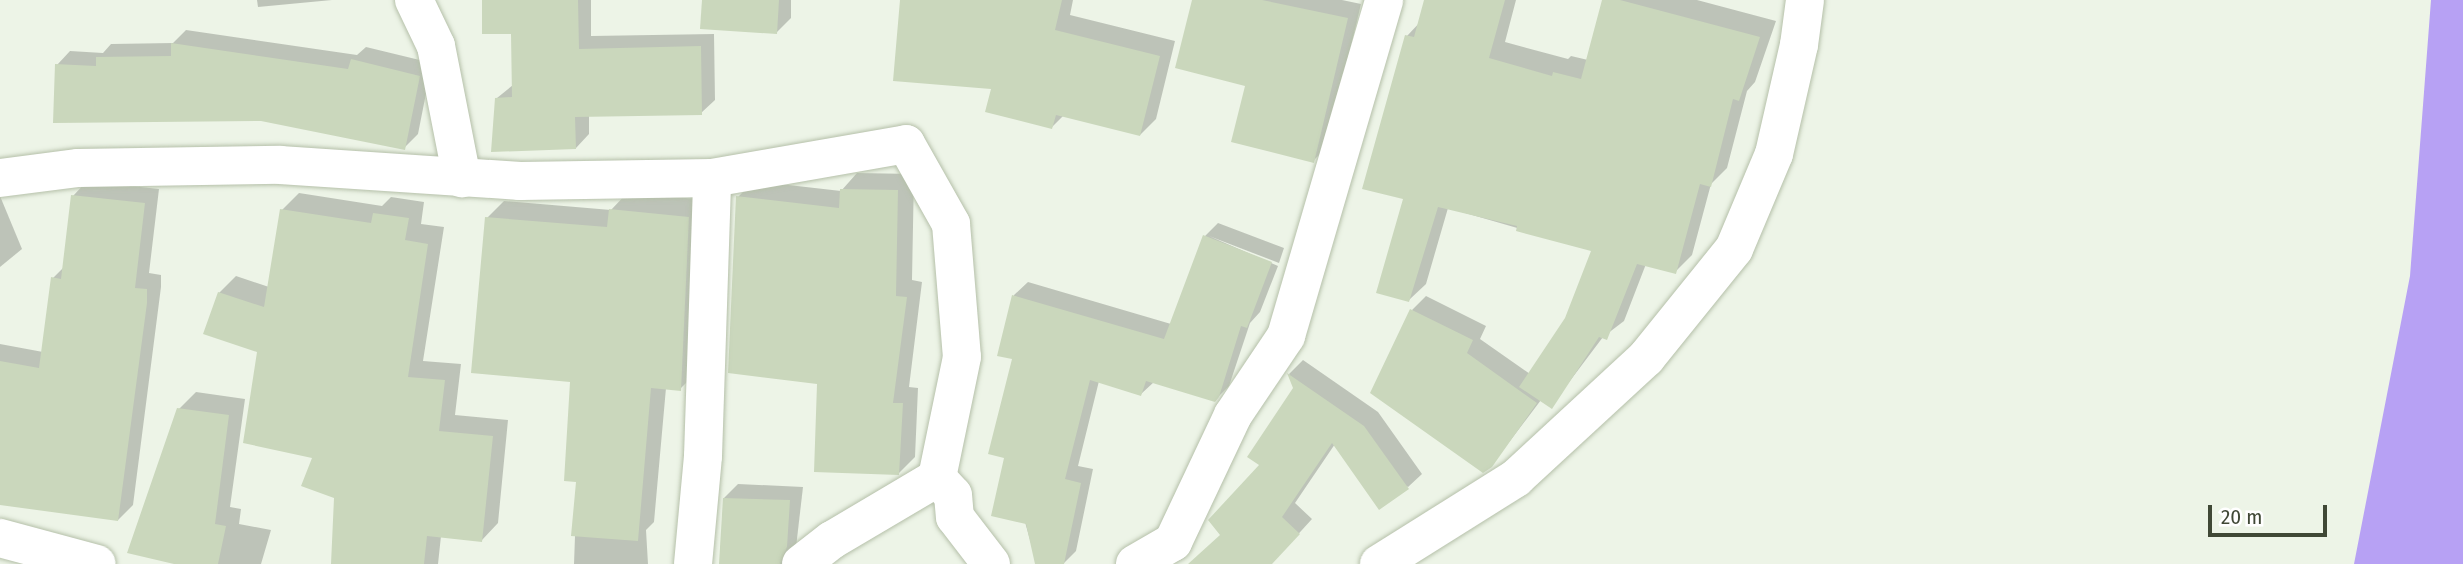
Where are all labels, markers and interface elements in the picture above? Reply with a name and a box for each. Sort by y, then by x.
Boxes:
scale bar [2211,490,2330,534]
text: 20 m [2221,504,2262,530]

